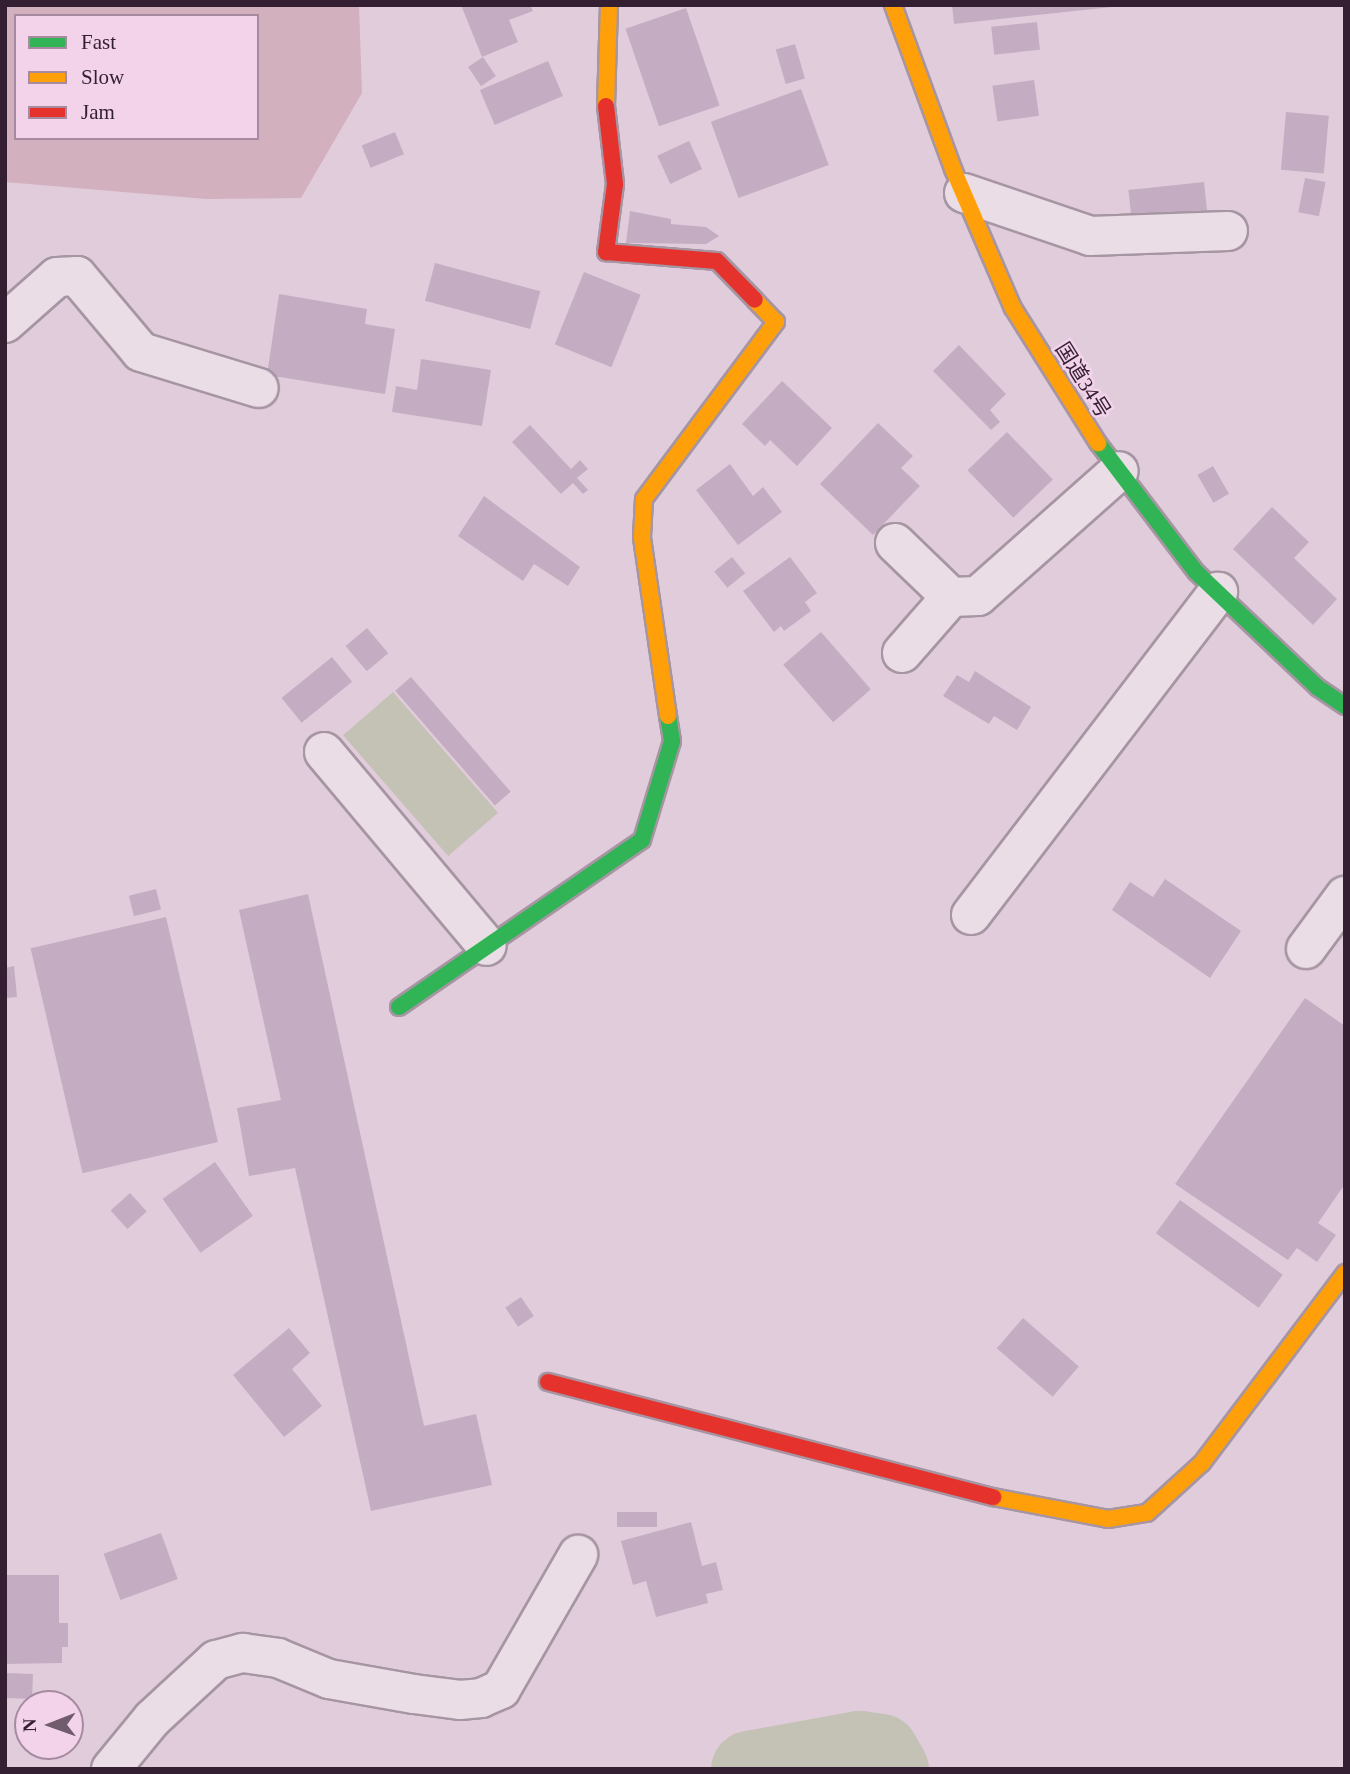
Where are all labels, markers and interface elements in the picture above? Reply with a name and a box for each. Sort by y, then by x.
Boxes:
legend [14,14,259,140]
text: Fast [81,30,116,54]
text: Slow [81,65,124,89]
text: Jam [81,100,115,124]
street label: 国道34号 [1050,338,1116,422]
north arrow [14,1690,84,1760]
text: N [19,1718,40,1732]

